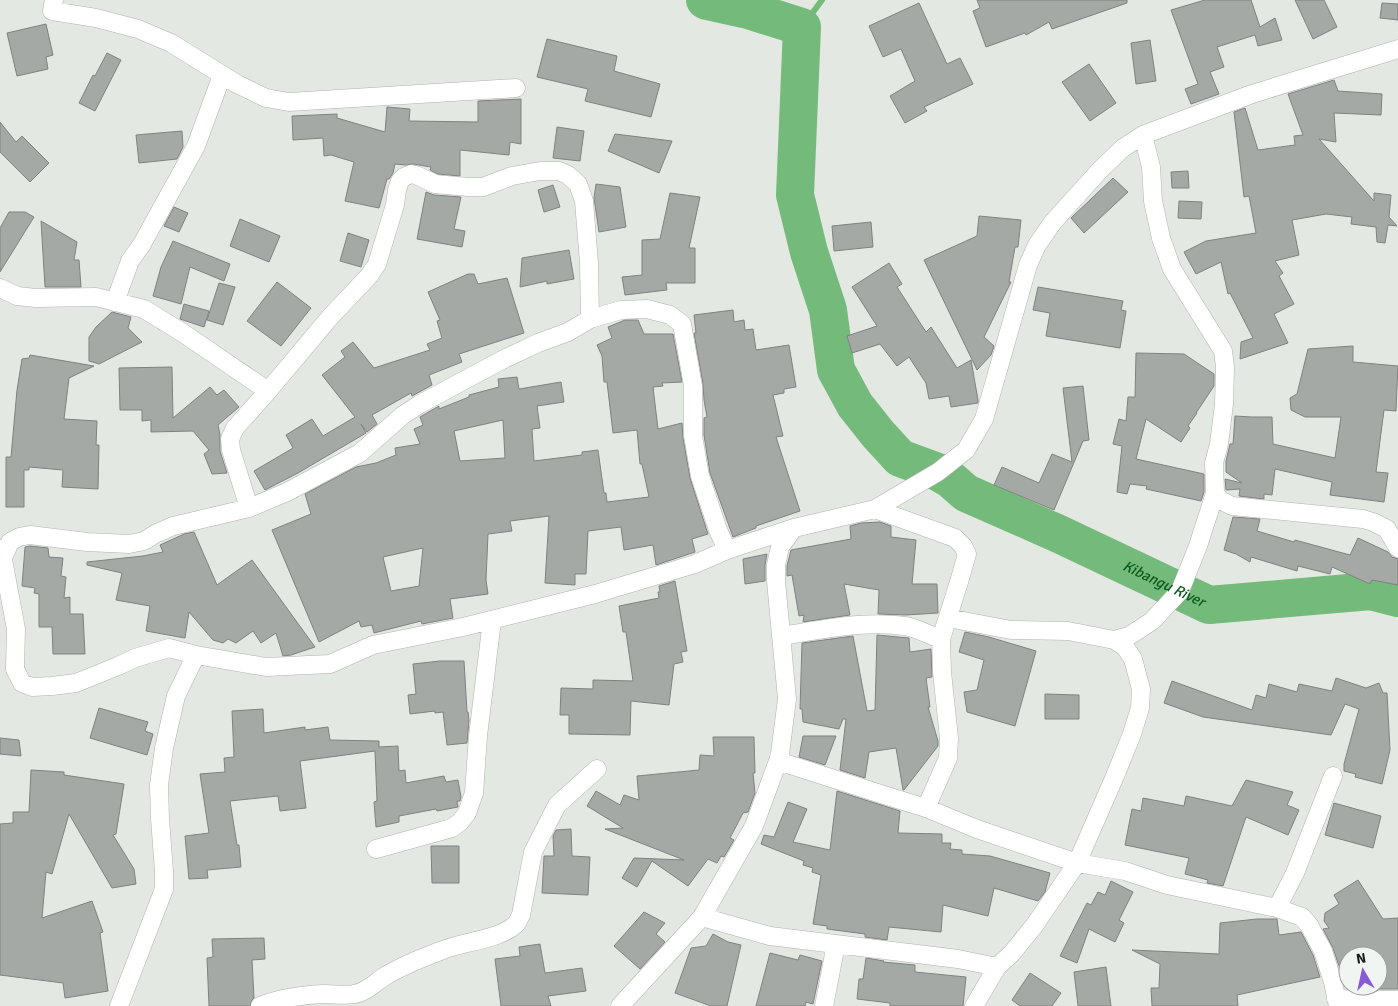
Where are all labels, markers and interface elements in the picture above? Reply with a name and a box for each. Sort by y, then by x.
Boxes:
water label: Kibangu River [1120,557,1210,612]
north arrow [1338,946,1388,996]
text: N [1355,949,1367,968]

